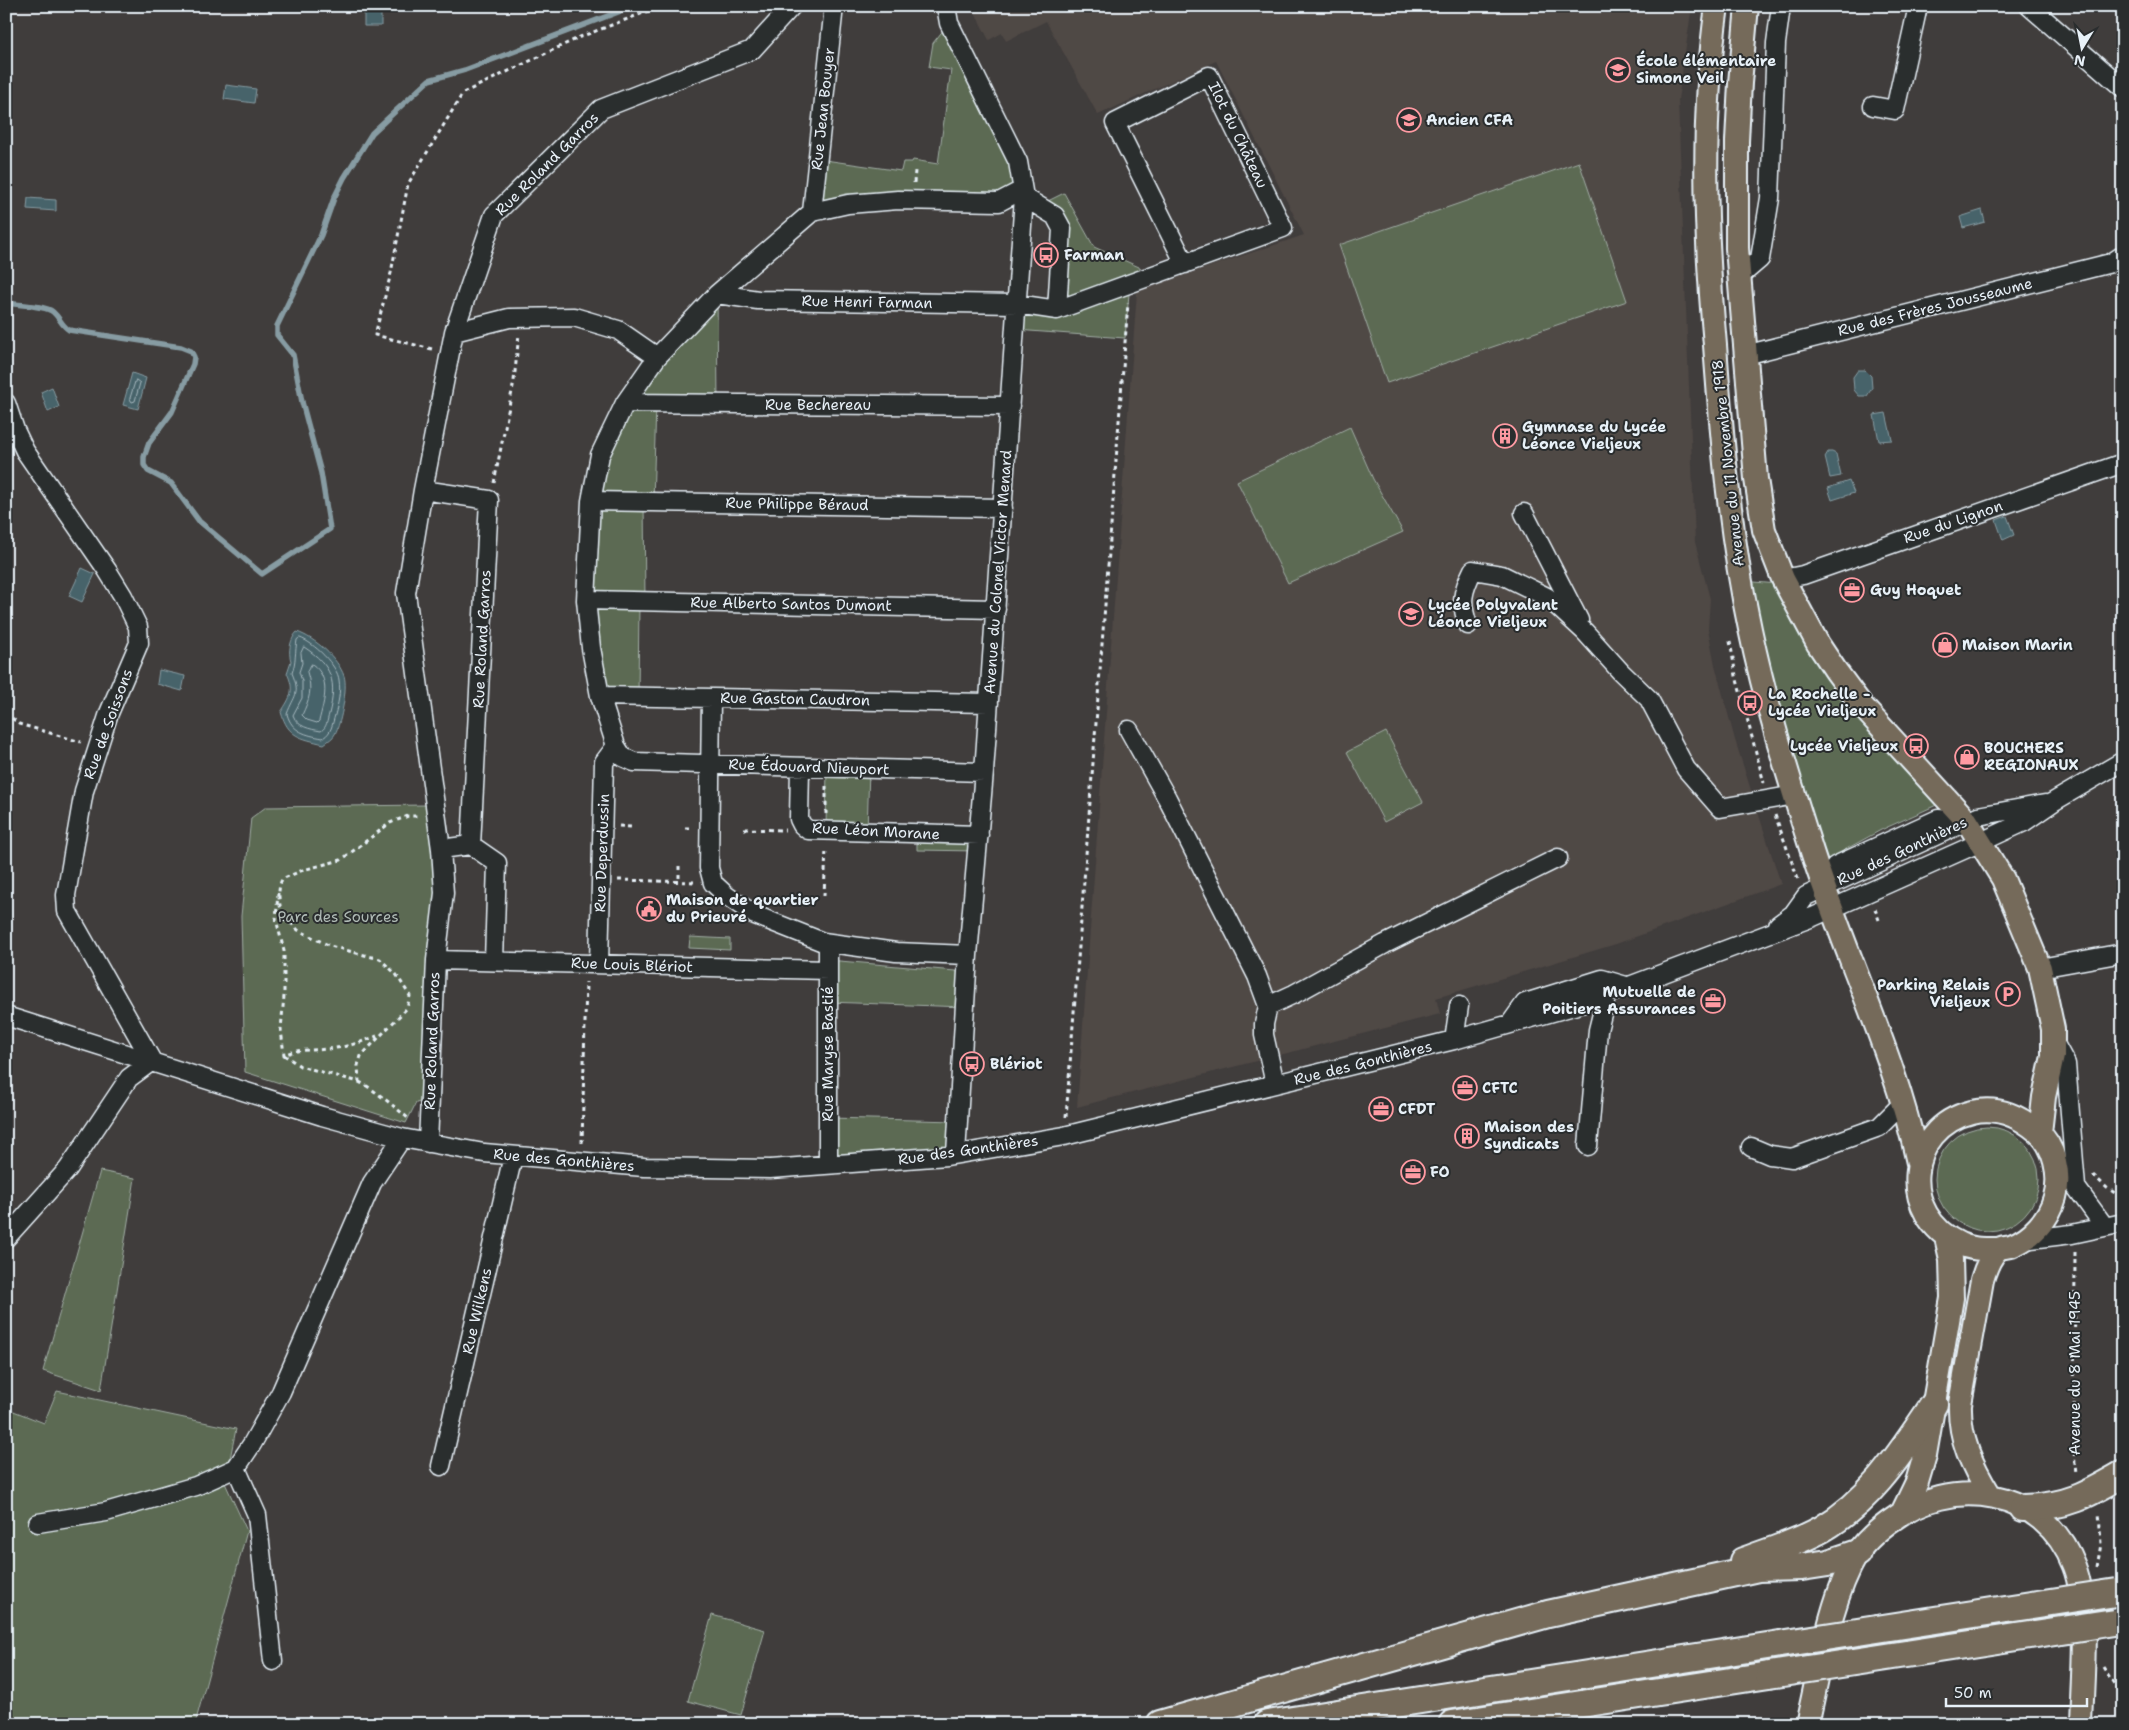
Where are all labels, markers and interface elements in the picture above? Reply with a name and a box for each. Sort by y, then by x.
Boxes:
north arrow [2056,22,2106,72]
street label: Rue Jean Bouyer [807,47,839,171]
place label: École élémentaire Simone Veil [1636,50,1776,88]
text: N [2073,51,2087,71]
school or university icon: École élémentaire Simone Veil [1605,57,1631,83]
street label: Ilot du Château [1204,79,1272,191]
school or university icon: Ancien CFA [1396,107,1422,133]
street label: Rue Roland Garros [491,108,603,220]
place label: Ancien CFA [1426,110,1514,130]
bus stop icon: Farman [1033,242,1059,268]
place label: Farman [1064,245,1124,265]
street label: Rue des Frères Jousseaume [1836,273,2034,341]
street label: Rue Henri Farman [801,291,933,313]
street label: Avenue du 11 Novembre 1918 [1707,358,1749,568]
street label: Rue Bechereau [765,395,871,415]
place label: Gymnase du Lycée Léonce Vieljeux [1522,417,1666,454]
building icon: Gymnase du Lycée Léonce Vieljeux [1492,423,1518,449]
street label: Avenue du Colonel Victor Menard [979,449,1017,695]
street label: Rue Philippe Béraud [725,493,869,515]
street label: Rue du Lignon [1901,496,2005,548]
street label: Rue Roland Garros [468,569,496,709]
office icon: Guy Hoquet [1839,577,1865,603]
place label: Guy Hoquet [1870,580,1961,600]
street label: Rue Alberto Santos Dumont [690,592,892,616]
place label: Lycée Polyvalent Léonce Vieljeux [1428,595,1558,632]
school or university icon: Lycée Polyvalent Léonce Vieljeux [1398,601,1424,627]
shop icon: Maison Marin [1932,632,1958,658]
place label: Maison Marin [1962,635,2073,655]
street label: Rue de Soissons [79,666,137,782]
place label: La Rochelle - Lycée Vieljeux [1768,684,1876,721]
street label: Rue Gaston Caudron [720,688,870,710]
bus stop icon: La Rochelle - Lycée Vieljeux [1737,690,1763,716]
bus stop icon: Lycée Vieljeux [1903,733,1929,759]
place label: Lycée Vieljeux [1790,736,1898,756]
place label: BOUCHERS REGIONAUX [1984,738,2079,775]
shop icon: BOUCHERS REGIONAUX [1954,744,1980,770]
street label: Rue Édouard Nieuport [728,753,890,780]
street label: Rue Deperdussin [590,793,614,913]
street label: Rue des Gonthières [1834,812,1970,890]
street label: Rue Léon Morane [812,818,940,844]
place label: Maison de quartier du Prieuré [666,890,819,927]
public building icon: Maison de quartier du Prieuré [636,896,662,922]
park label: Parc des Sources [277,907,399,927]
street label: Rue Louis Blériot [571,953,693,977]
street label: Rue Roland Garros [420,971,444,1111]
place label: Parking Relais Vieljeux [1877,975,1990,1012]
parking icon: Parking Relais Vieljeux [1995,981,2021,1007]
place label: Mutuelle de Poitiers Assurances [1542,982,1696,1019]
street label: Rue Maryse Bastié [818,986,838,1122]
office icon: Mutuelle de Poitiers Assurances [1700,988,1726,1014]
street label: Rue des Gonthières [1292,1036,1434,1090]
bus stop icon: Blériot [959,1051,985,1077]
place label: Blériot [990,1054,1043,1074]
office icon: CFTC [1452,1075,1478,1101]
place label: CFTC [1482,1078,1518,1098]
office icon: CFDT [1368,1096,1394,1122]
place label: CFDT [1398,1099,1436,1119]
place label: Maison des Syndicats [1484,1117,1574,1154]
building icon: Maison des Syndicats [1454,1123,1480,1149]
street label: Rue des Gonthières [897,1130,1039,1170]
street label: Rue des Gonthières [493,1144,635,1176]
office icon: FO [1400,1159,1426,1185]
place label: FO [1430,1162,1450,1182]
street label: Rue Wilkens [457,1266,497,1356]
street label: Avenue du 8 Mai 1945 [2065,1291,2085,1455]
scale bar [1946,1675,2088,1707]
text: 50 m [1954,1683,1992,1703]

